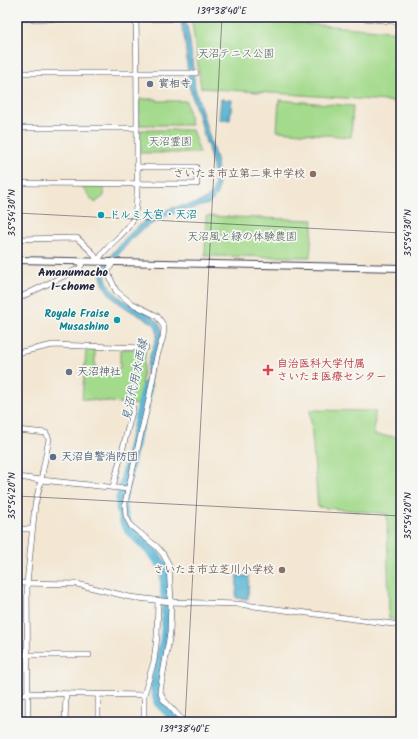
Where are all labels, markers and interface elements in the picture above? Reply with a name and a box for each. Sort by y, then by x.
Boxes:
text: 139°38'40"E [197,3,248,19]
park label: 天沼テニス公園 [197,45,275,63]
place label: 實相寺 [158,75,191,93]
marker: 實相寺 [145,79,155,89]
park label: 天沼霊園 [148,133,192,151]
place label: さいたま市立第二東中学校 [173,165,305,183]
marker: さいたま市立第二東中学校 [308,169,318,179]
text: 35°54'30"N [4,189,20,237]
place label: ドルミ大宮・天沼 [109,206,197,224]
text: 35°54'30"N [400,209,416,257]
marker: ドルミ大宮・天沼 [96,210,106,220]
park label: 天沼風と緑の体験農園 [187,228,297,246]
district label: Amanumacho 1-chome [38,263,109,296]
place label: Royale Fraise Musashino [45,305,110,336]
marker: Royale Fraise Musashino [112,315,122,325]
water label: 見沼代用水西縁 [117,336,153,423]
place label: 自治医科大学付属 さいたま医療センター [277,355,387,386]
place label: 天沼神社 [77,363,121,381]
marker: 自治医科大学付属 さいたま医療センター [262,364,274,376]
marker: 天沼神社 [64,367,74,377]
place label: 天沼自警消防団 [61,448,138,466]
marker: 天沼自警消防団 [48,452,58,462]
text: 35°54'20"N [4,472,20,520]
text: 35°54'20"N [400,492,416,540]
place label: さいたま市立芝川小学校 [153,561,274,579]
marker: さいたま市立芝川小学校 [277,565,287,575]
text: 139°38'40"E [160,721,211,737]

